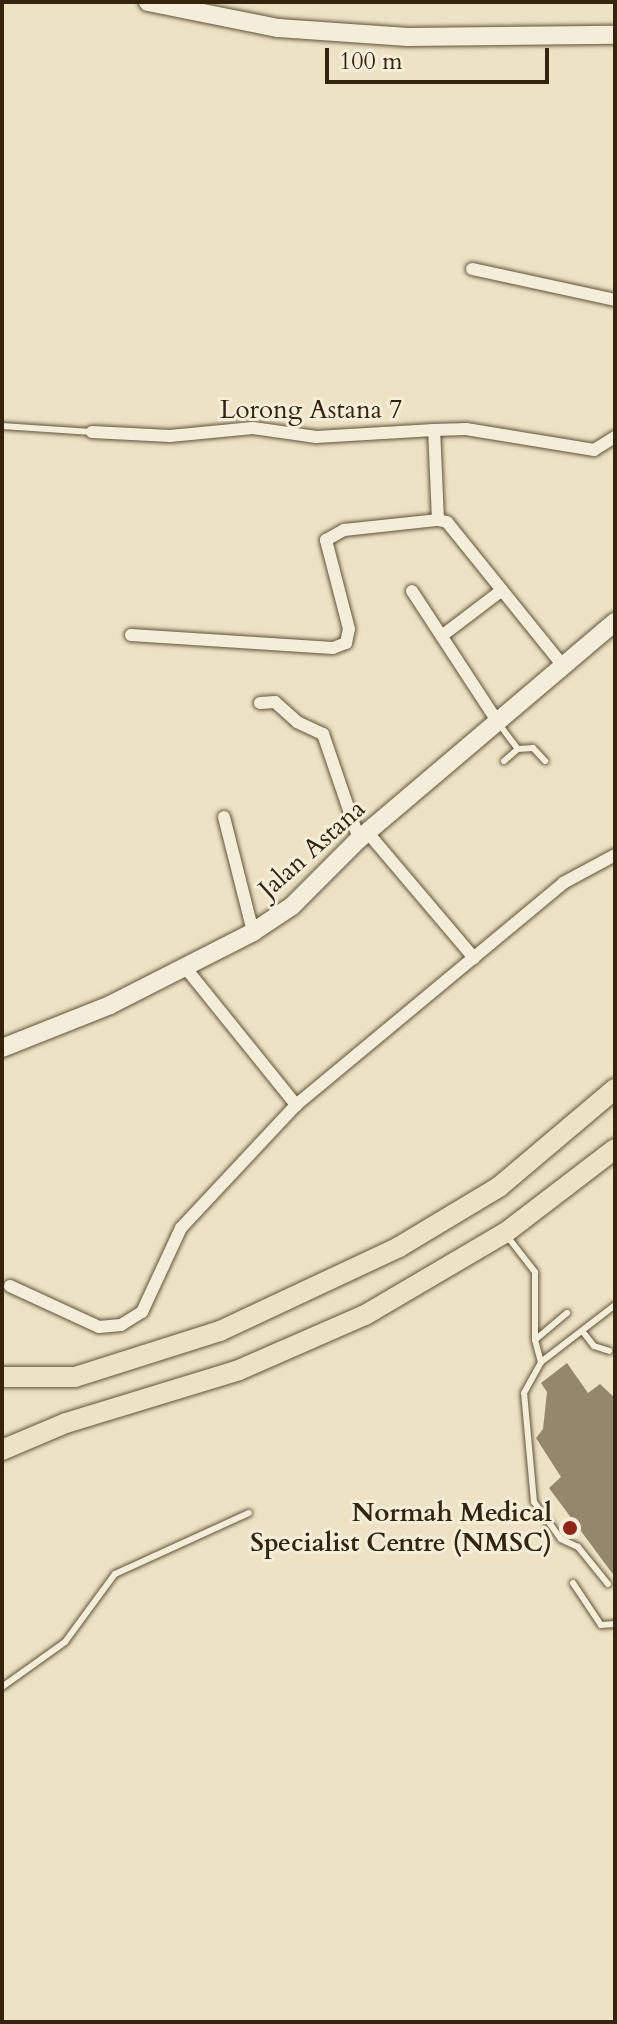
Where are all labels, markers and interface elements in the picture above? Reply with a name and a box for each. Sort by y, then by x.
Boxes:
scale bar [329,32,553,82]
text: 100 m [339,45,403,78]
street label: Lorong Astana 7 [220,394,402,426]
street label: Jalan Astana [252,793,372,905]
place label: Normah Medical Specialist Centre (NMSC) [250,1497,552,1558]
marker: Normah Medical Specialist Centre (NMSC) [559,1517,581,1539]

